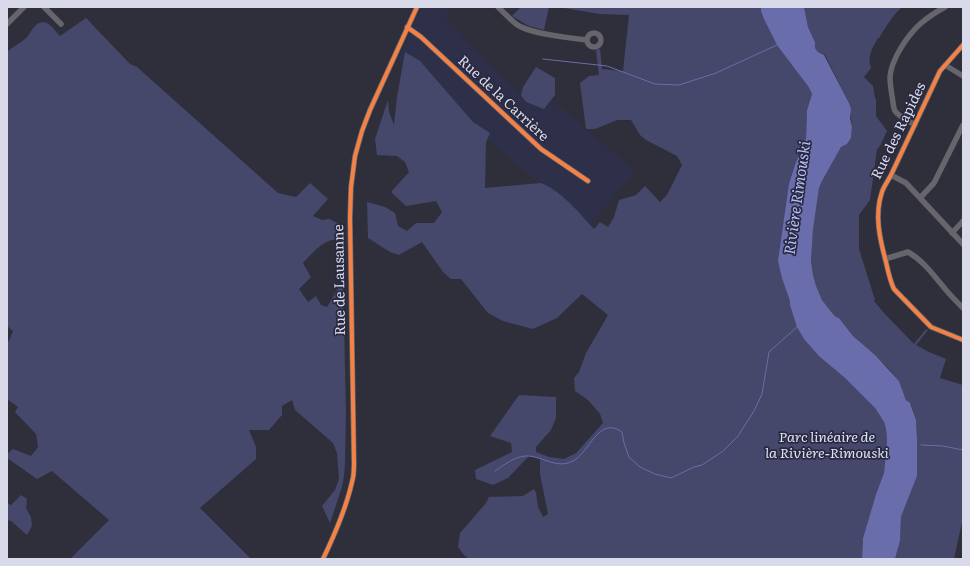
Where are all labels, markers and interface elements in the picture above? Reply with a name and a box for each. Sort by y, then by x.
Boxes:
street label: Rue de la Carrière [454,53,552,145]
street label: Rue des Rapides [868,80,930,182]
water label: Rivière Rimouski [781,140,815,256]
street label: Rue de Lausanne [331,224,349,336]
park label: Parc linéaire de la Rivière-Rimouski [765,430,889,462]

